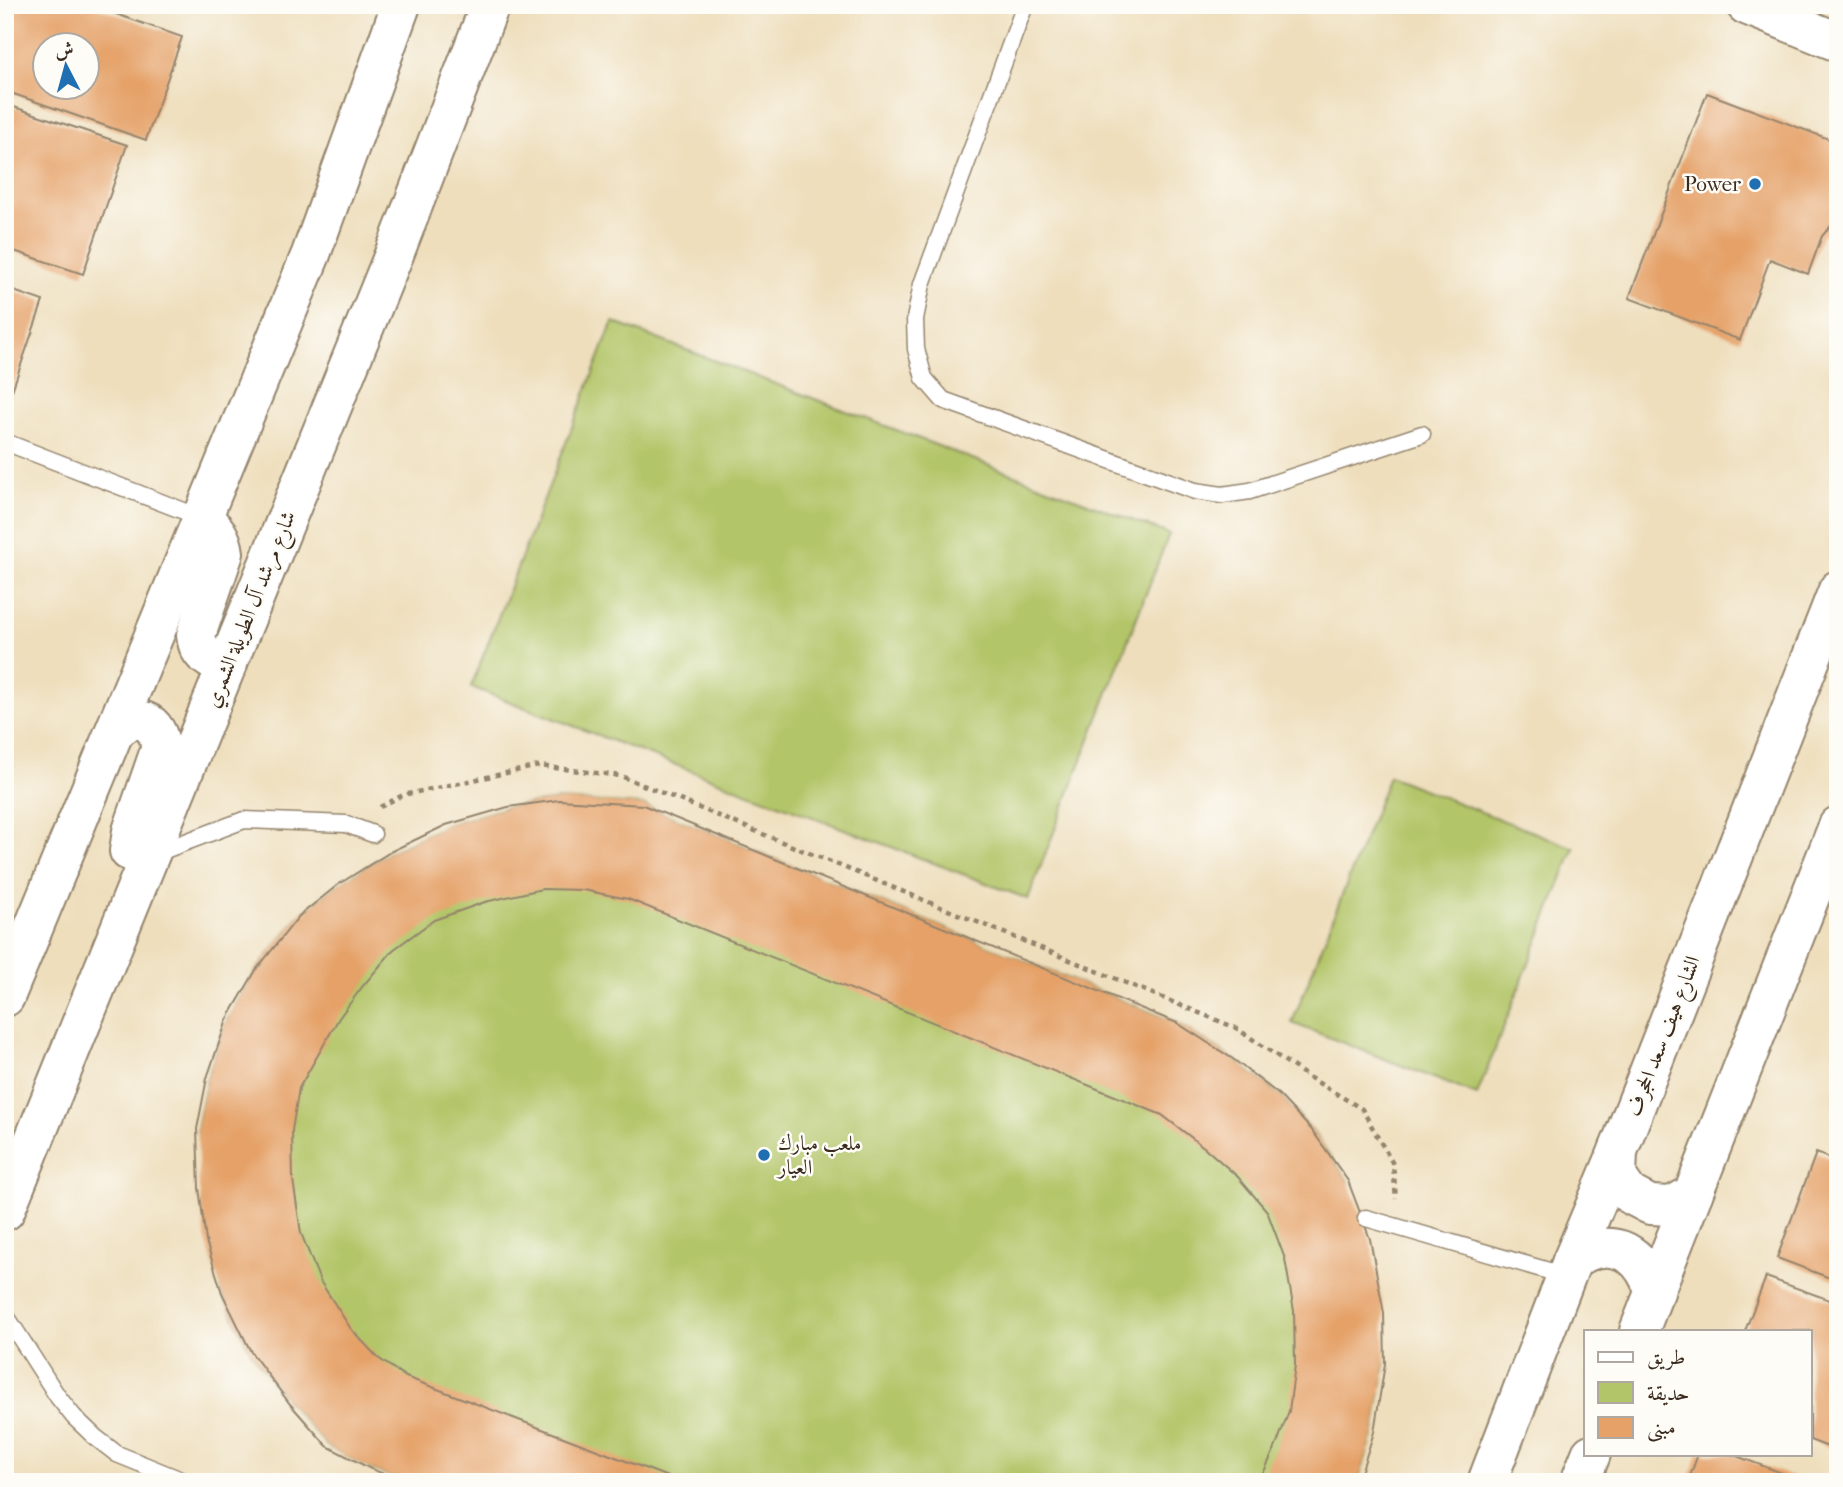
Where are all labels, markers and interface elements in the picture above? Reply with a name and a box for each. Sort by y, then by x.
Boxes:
north arrow [32,32,102,102]
text: ش [54,38,75,62]
place label: Power [1684,172,1741,196]
marker: Power [1747,176,1763,192]
street label: شارع مرشد آل الطويلة الشمري [199,507,306,713]
street label: الشارع هيف سعد الحجرف [1621,952,1710,1122]
place label: ملعب مبارك العيار [776,1131,861,1179]
marker: ملعب مبارك العيار [756,1147,772,1163]
legend [1584,1330,1812,1456]
text: طريق [1647,1345,1685,1370]
text: حديقة [1647,1381,1690,1406]
text: مبنى [1647,1415,1676,1442]

